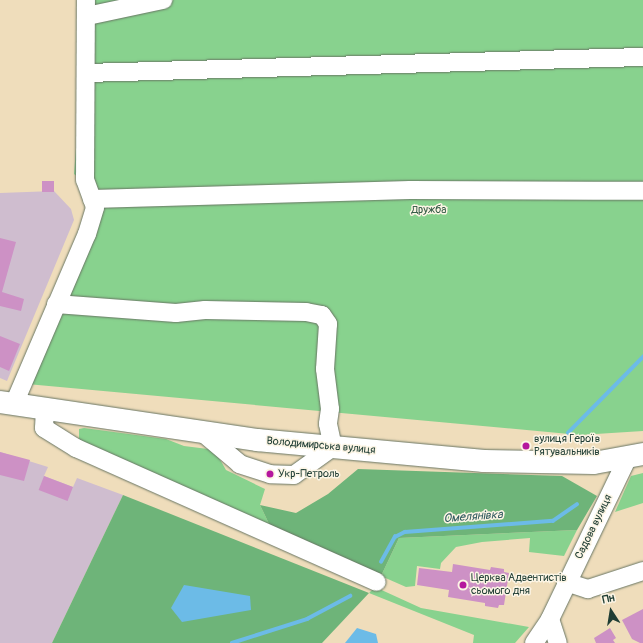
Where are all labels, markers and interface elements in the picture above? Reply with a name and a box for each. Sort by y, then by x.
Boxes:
park label: Дружба [412,203,446,217]
place label: вулиця Героїв Рятувальників [534,433,600,459]
street label: Володимирська вулиця [266,435,376,457]
marker: вулиця Героїв Рятувальників [521,441,531,451]
place label: Укр-Петроль [278,467,340,481]
marker: Укр-Петроль [265,469,275,479]
street label: Садова вулиця [573,493,615,561]
water label: Омелянівка [443,508,503,526]
place label: Церква Адвентистів сьомого дня [471,572,567,598]
marker: Церква Адвентистів сьомого дня [458,580,468,590]
north arrow [591,591,631,631]
text: Пн [601,591,616,606]

